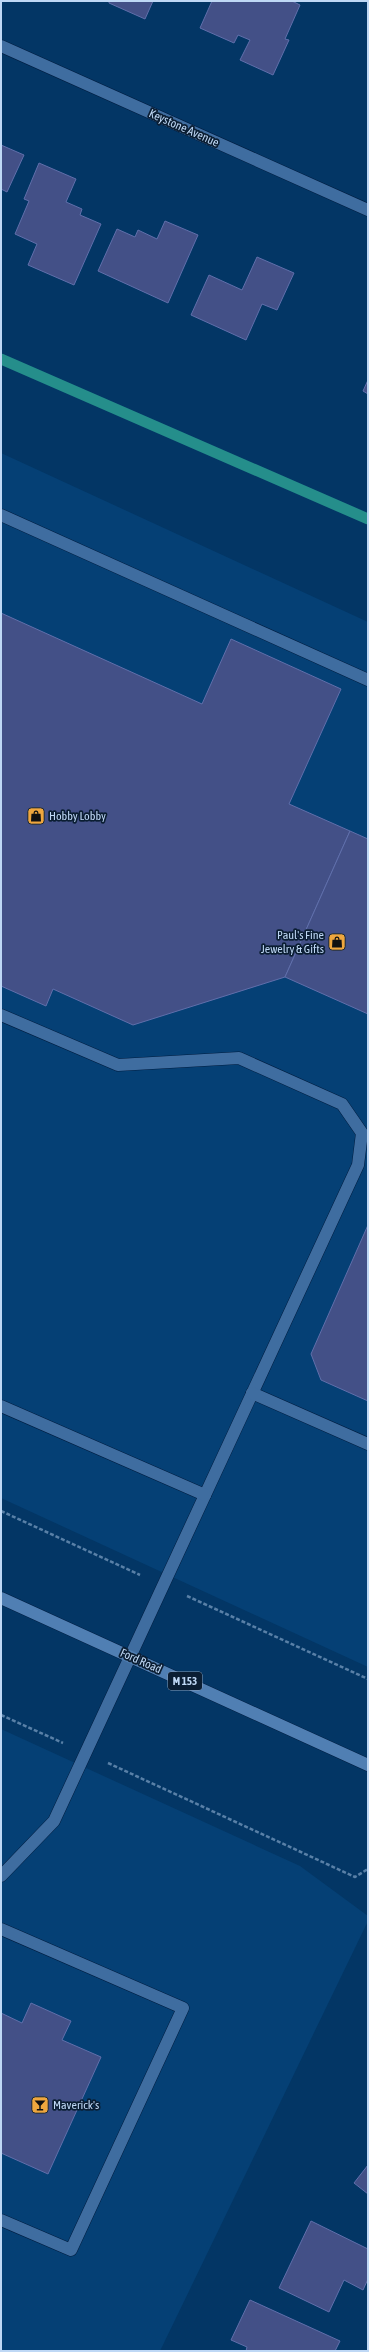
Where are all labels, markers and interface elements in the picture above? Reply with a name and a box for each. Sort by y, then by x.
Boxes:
street label: Keystone Avenue [147,106,221,150]
shop icon: Hobby Lobby [26,806,46,826]
place label: Hobby Lobby [49,809,106,823]
place label: Paul's Fine Jewelry & Gifts [261,928,324,956]
shop icon: Paul's Fine Jewelry & Gifts [327,932,347,952]
street label: Ford Road [118,1646,164,1676]
road number: M 153 [168,1672,202,1690]
bar icon: Maverick's [30,2095,50,2115]
place label: Maverick's [53,2098,99,2112]

